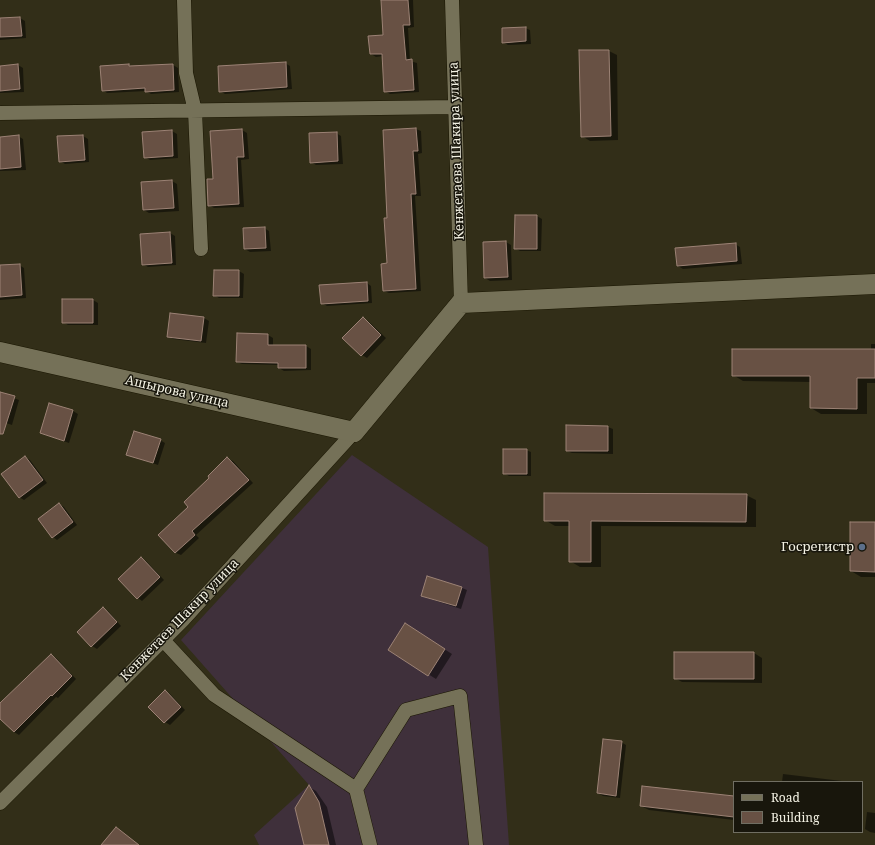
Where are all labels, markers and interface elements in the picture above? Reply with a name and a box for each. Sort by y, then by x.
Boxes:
street label: Кенжетаева Шакира улица [446,62,468,240]
street label: Ашырова улица [124,372,230,412]
place label: Госрегистр [781,539,854,555]
marker: Госрегистр [857,542,867,552]
street label: Кенжетаев Шакир улица [118,556,242,684]
legend [733,781,863,833]
text: Road [771,789,800,806]
text: Building [771,809,819,826]

